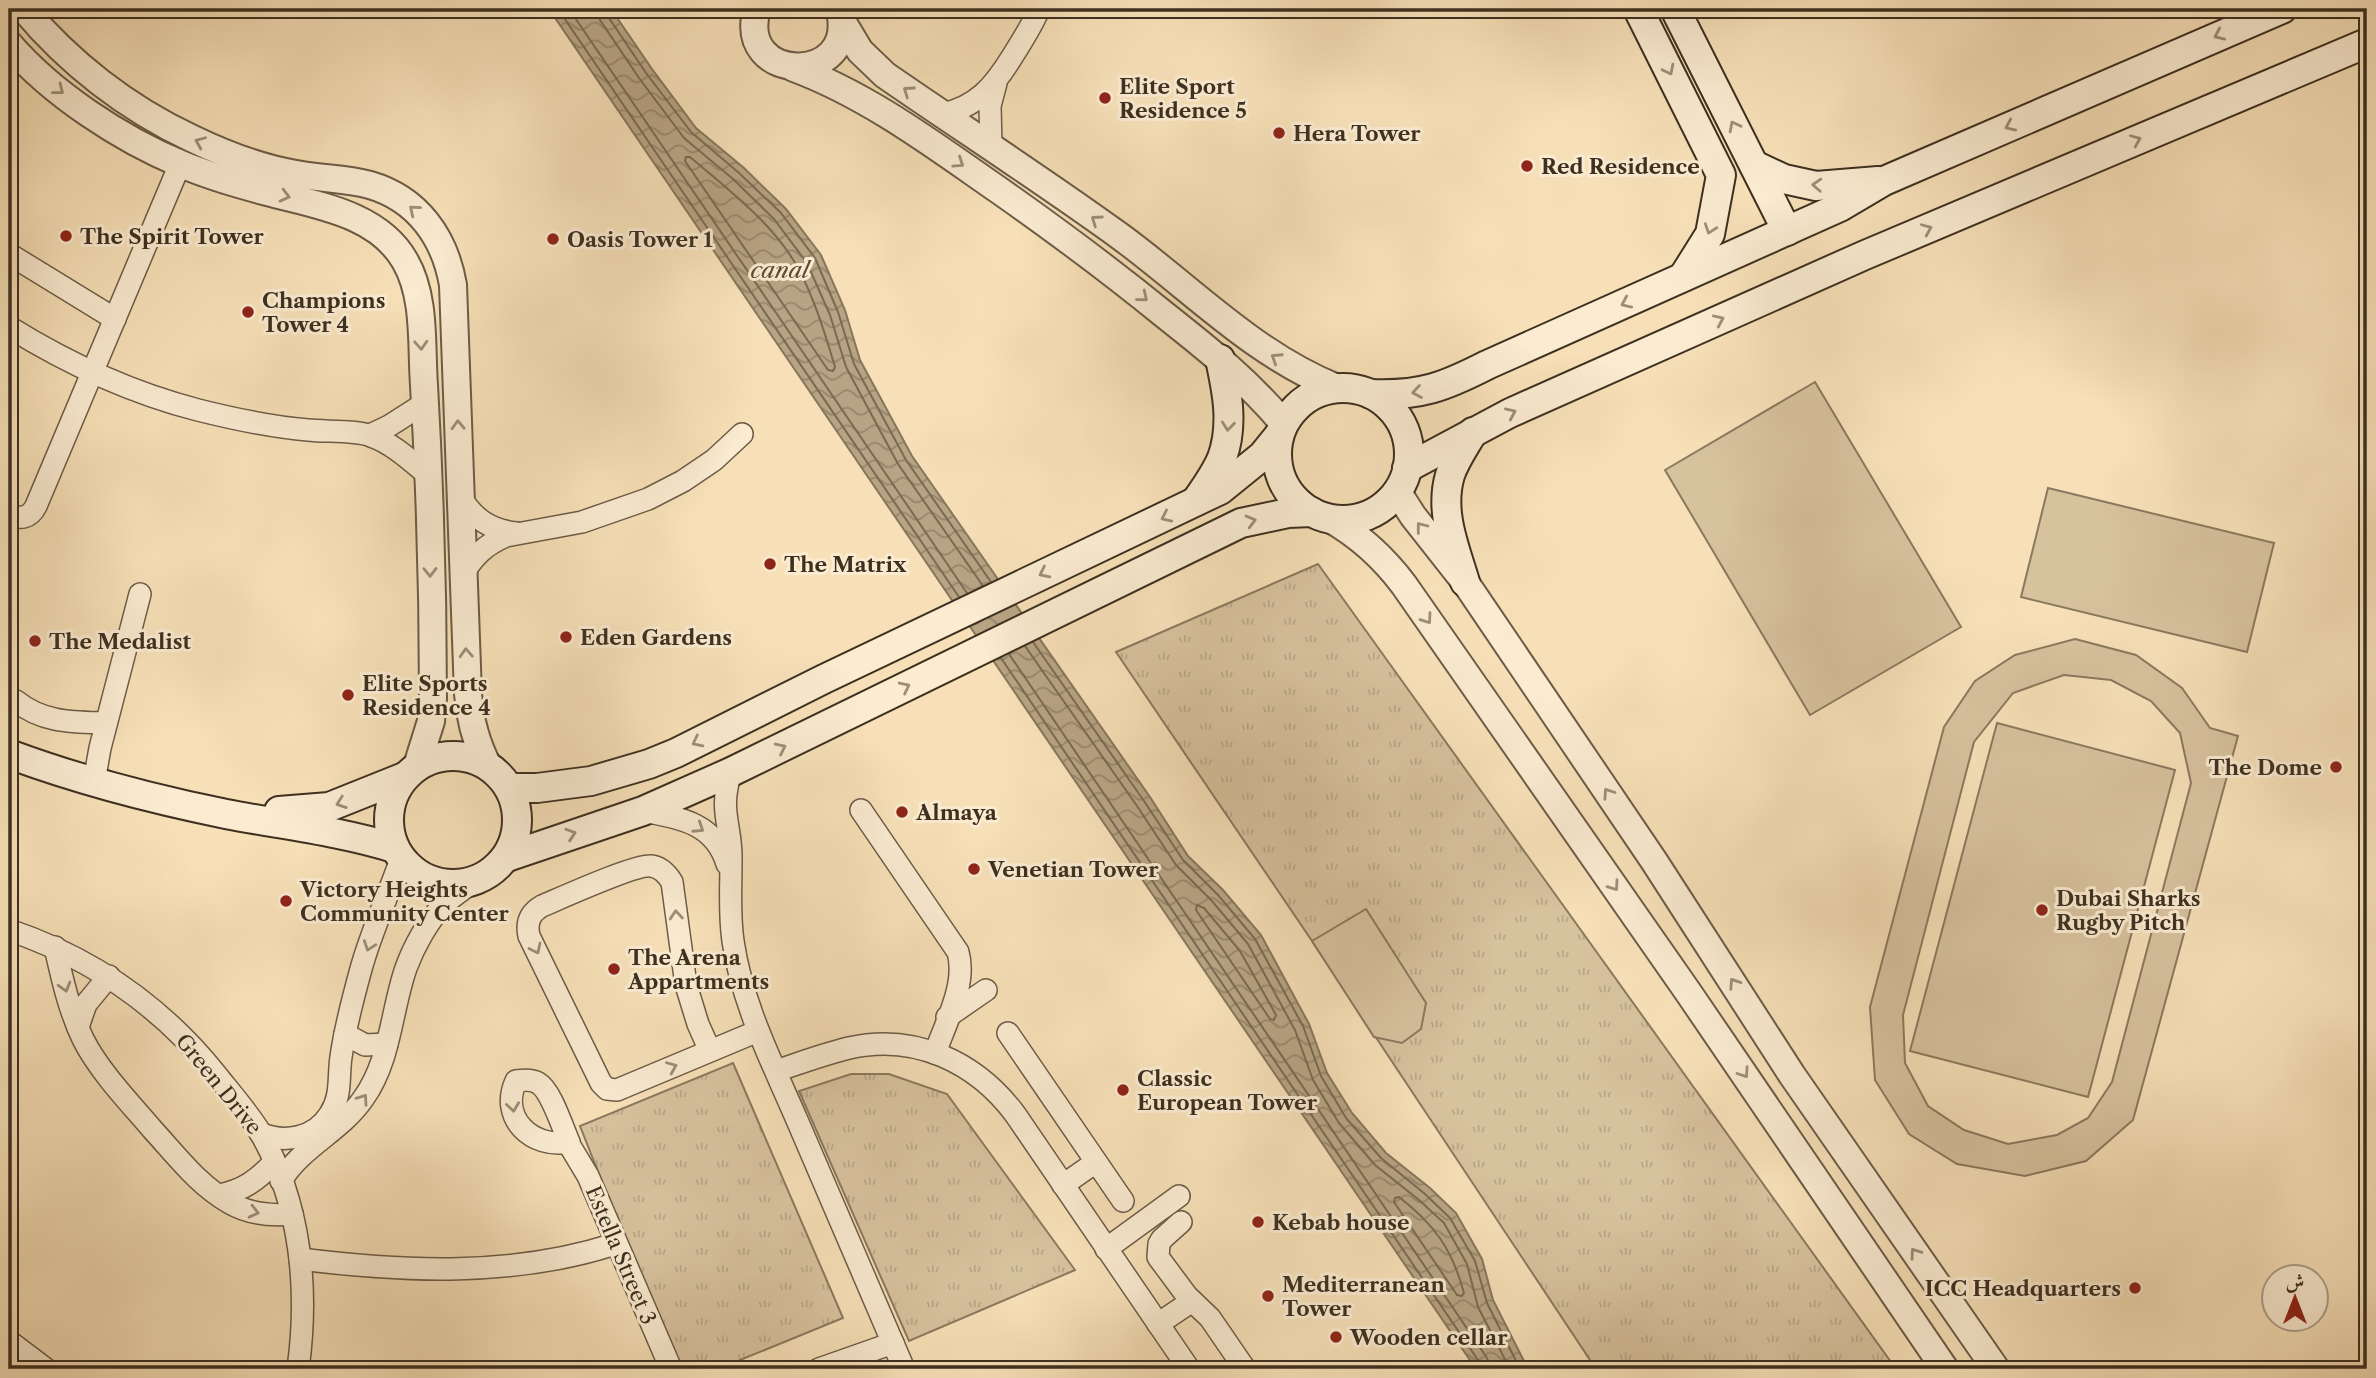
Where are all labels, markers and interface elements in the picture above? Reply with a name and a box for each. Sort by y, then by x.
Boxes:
one-way arrow [2213,27,2226,41]
one-way arrow [1660,63,1674,75]
place label: Elite Sport Residence 5 [1119,74,1247,123]
one-way arrow [51,82,63,95]
one-way arrow [903,87,916,99]
marker: Elite Sport Residence 5 [1097,90,1113,106]
one-way arrow [2005,118,2017,132]
place label: Hera Tower [1293,121,1421,146]
one-way arrow [1729,121,1743,133]
marker: Hera Tower [1271,125,1287,141]
one-way arrow [2129,134,2142,148]
one-way arrow [194,136,207,150]
place label: Red Residence [1541,154,1700,179]
one-way arrow [951,155,964,167]
marker: Red Residence [1519,158,1535,174]
one-way arrow [1811,178,1822,193]
one-way arrow [279,188,291,203]
one-way arrow [410,205,422,218]
one-way arrow [1091,216,1104,228]
one-way arrow [1704,223,1719,235]
one-way arrow [1920,223,1932,237]
place label: The Spirit Tower [80,224,264,249]
place label: Oasis Tower 1 [567,227,713,252]
marker: The Spirit Tower [58,228,74,244]
marker: Oasis Tower 1 [545,231,561,247]
water label: canal [750,256,812,284]
place label: Champions Tower 4 [262,288,385,337]
one-way arrow [1134,289,1147,301]
one-way arrow [1620,295,1633,309]
marker: Champions Tower 4 [240,304,256,320]
one-way arrow [1712,314,1724,328]
one-way arrow [413,340,428,351]
one-way arrow [1271,354,1284,367]
one-way arrow [1411,384,1423,399]
one-way arrow [1504,407,1516,421]
one-way arrow [451,420,466,431]
one-way arrow [1220,420,1235,432]
one-way arrow [1160,508,1173,522]
one-way arrow [1245,515,1257,529]
one-way arrow [1417,522,1430,534]
place label: The Matrix [784,552,907,577]
marker: The Matrix [762,556,778,572]
one-way arrow [1039,565,1051,579]
one-way arrow [423,567,438,578]
one-way arrow [1419,611,1431,624]
place label: Eden Gardens [580,625,732,650]
place label: The Medalist [49,629,191,654]
marker: Eden Gardens [558,629,574,645]
marker: The Medalist [27,633,43,649]
one-way arrow [458,647,473,658]
place label: Elite Sports Residence 4 [362,671,491,720]
one-way arrow [898,682,910,696]
marker: Elite Sports Residence 4 [340,687,356,703]
one-way arrow [692,734,704,748]
one-way arrow [774,742,786,756]
place label: The Dome [2209,755,2322,780]
marker: The Dome [2328,759,2344,775]
one-way arrow [1604,788,1616,801]
one-way arrow [335,795,348,809]
place label: Almaya [915,800,998,825]
marker: Almaya [894,804,910,820]
one-way arrow [692,819,705,832]
one-way arrow [564,827,576,842]
place label: Venetian Tower [987,857,1159,882]
marker: Venetian Tower [966,861,982,877]
place label: Victory Heights Community Center [299,877,510,926]
one-way arrow [1606,878,1618,891]
place label: Dubai Sharks Rugby Pitch [2056,886,2201,935]
marker: Victory Heights Community Center [278,893,294,909]
marker: Dubai Sharks Rugby Pitch [2034,902,2050,918]
one-way arrow [669,909,684,920]
one-way arrow [363,939,377,951]
one-way arrow [527,942,541,954]
place label: The Arena Appartments [627,945,769,994]
marker: The Arena Appartments [606,961,622,977]
one-way arrow [1729,978,1742,991]
one-way arrow [56,981,71,993]
street label: Green Drive [171,1029,267,1139]
one-way arrow [665,1062,677,1076]
one-way arrow [1735,1065,1748,1078]
place label: Classic European Tower [1137,1066,1318,1115]
marker: Classic European Tower [1115,1082,1131,1098]
one-way arrow [354,1094,367,1107]
one-way arrow [505,1101,520,1113]
street label: Estella Street 3 [581,1182,661,1328]
one-way arrow [247,1204,259,1218]
place label: Kebab house [1272,1210,1410,1235]
marker: Kebab house [1250,1214,1266,1230]
one-way arrow [1911,1248,1923,1261]
north arrow [2260,1262,2330,1332]
text: ش [2286,1270,2304,1293]
place label: Mediterranean Tower [1282,1272,1445,1321]
place label: ICC Headquarters [1925,1276,2121,1301]
marker: ICC Headquarters [2127,1280,2143,1296]
marker: Mediterranean Tower [1260,1288,1276,1304]
place label: Wooden cellar [1349,1325,1508,1350]
marker: Wooden cellar [1328,1329,1344,1345]

